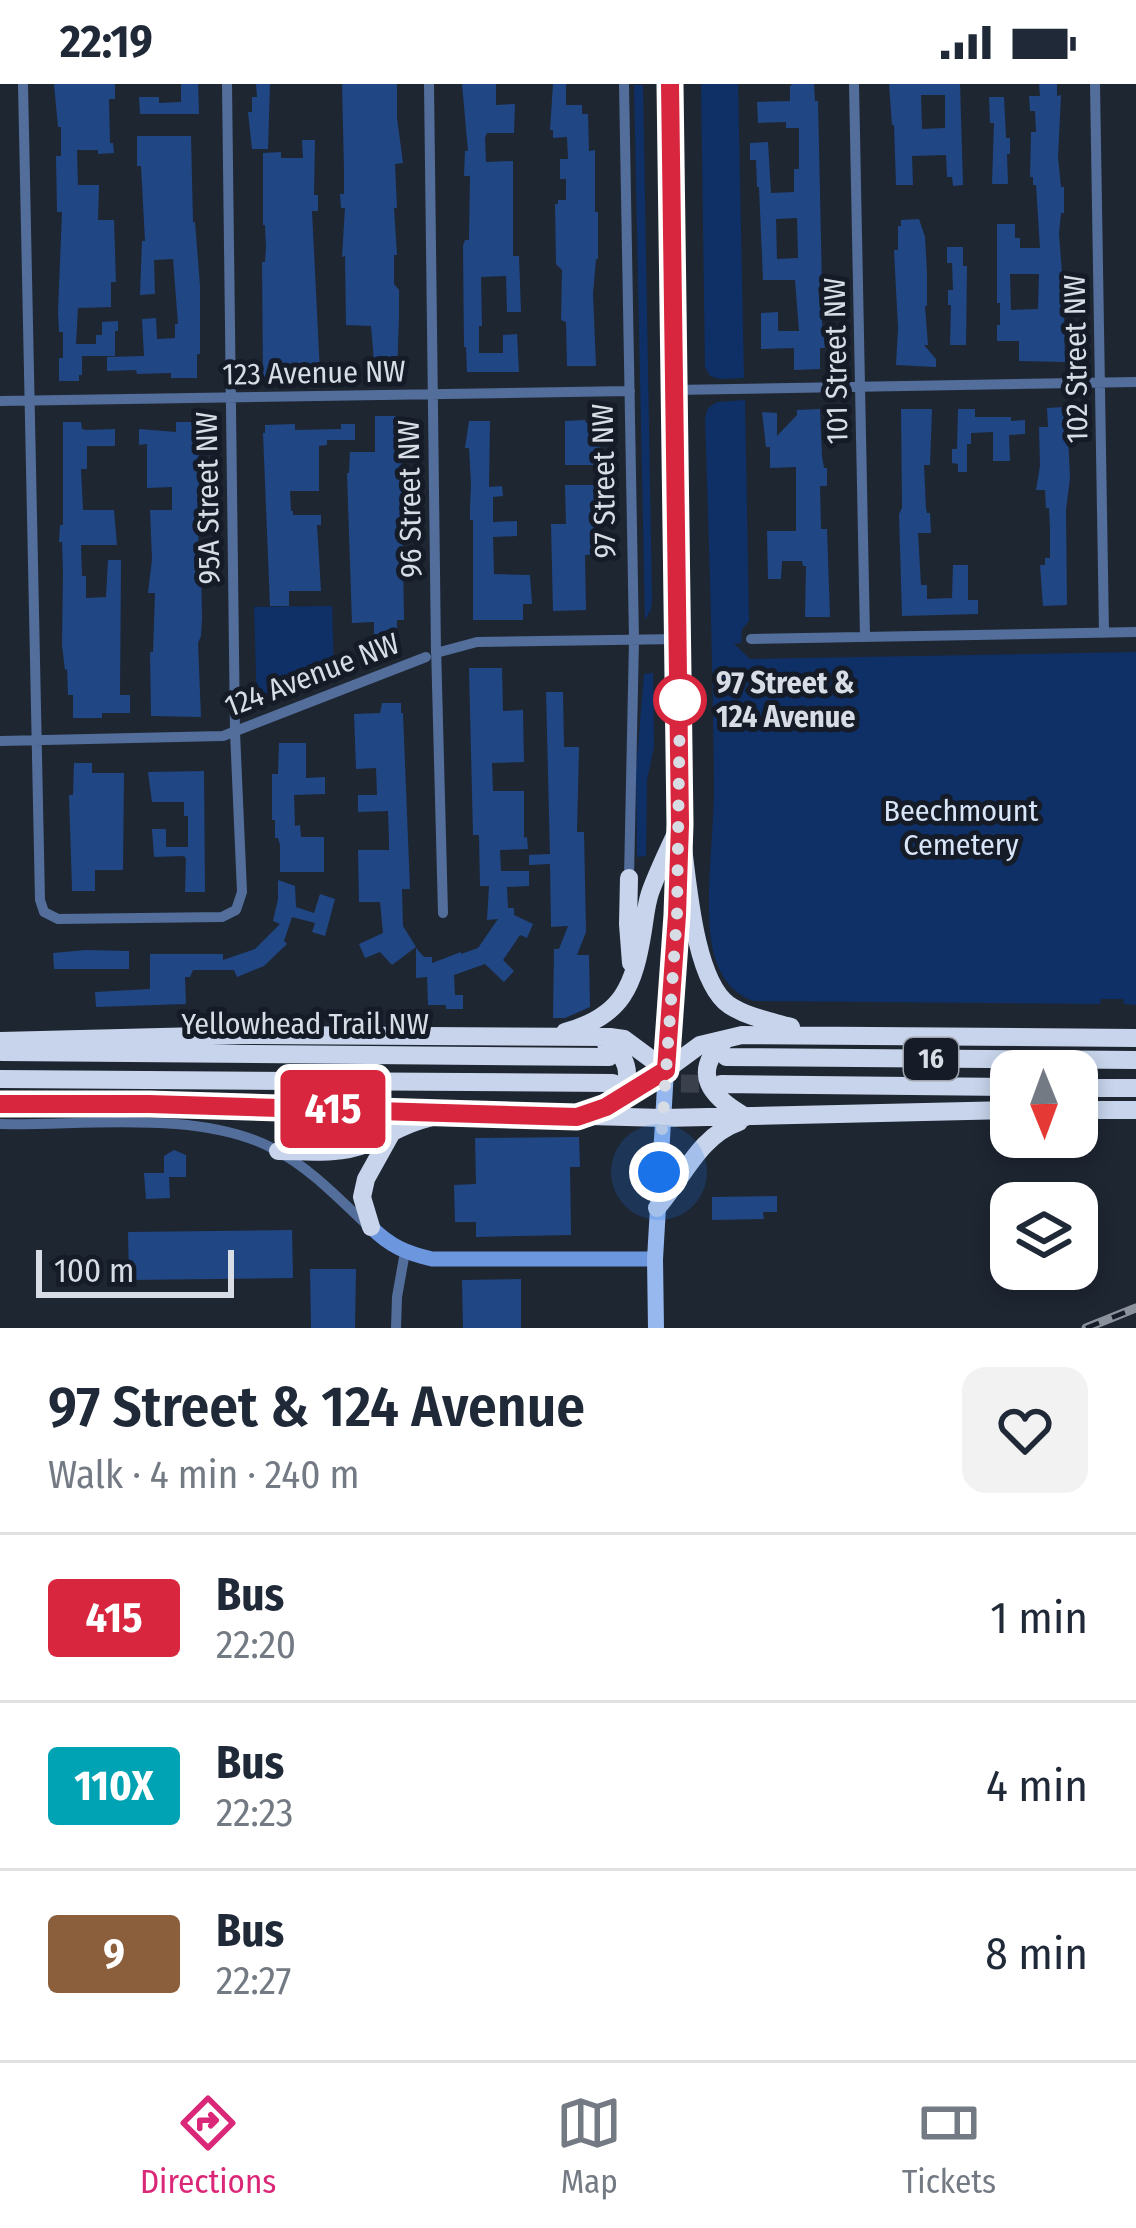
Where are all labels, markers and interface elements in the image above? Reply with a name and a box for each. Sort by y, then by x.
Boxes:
text: 22:19 [60,15,153,69]
street label: 102 Street NW [1057,274,1095,444]
street label: 101 Street NW [817,277,855,445]
street label: 123 Avenue NW [222,353,406,393]
street label: 97 Street NW [585,403,623,559]
street label: 95A Street NW [188,411,228,585]
street label: 96 Street NW [391,420,429,578]
street label: 124 Avenue NW [220,625,404,725]
place label: 97 Street & 124 Avenue [716,665,856,735]
marker: 97 Street & 124 Avenue [655,675,705,725]
park label: Beechmount Cemetery [884,793,1039,863]
street label: Yellowhead Trail NW [181,1006,429,1042]
road number: 16 [904,1038,958,1080]
north arrow [990,1050,1098,1158]
map controls [990,1050,1098,1290]
line badge: 415 [264,1070,402,1148]
text: 415 [304,1084,362,1134]
your location [629,1142,689,1202]
button: layers [990,1182,1098,1290]
scale bar [36,1244,234,1297]
text: 100 m [54,1251,134,1291]
button: heart [962,1367,1088,1493]
text: 97 Street & 124 Avenue [48,1373,585,1441]
text: Walk · 4 min · 240 m [48,1452,360,1498]
text: Bus [216,1568,284,1622]
text: 1 min [990,1591,1088,1645]
text: 415 [85,1593,143,1643]
text: 22:20 [216,1622,296,1668]
text: Bus [216,1736,284,1790]
text: 4 min [986,1759,1088,1813]
text: 110X [74,1761,154,1811]
text: 22:23 [216,1790,293,1836]
text: Bus [216,1904,284,1958]
text: 8 min [985,1927,1088,1981]
text: 9 [103,1929,125,1979]
text: 22:27 [216,1958,291,2004]
tab: Directions [140,2090,276,2202]
tab: Map [556,2090,622,2202]
tab: Tickets [902,2090,996,2202]

